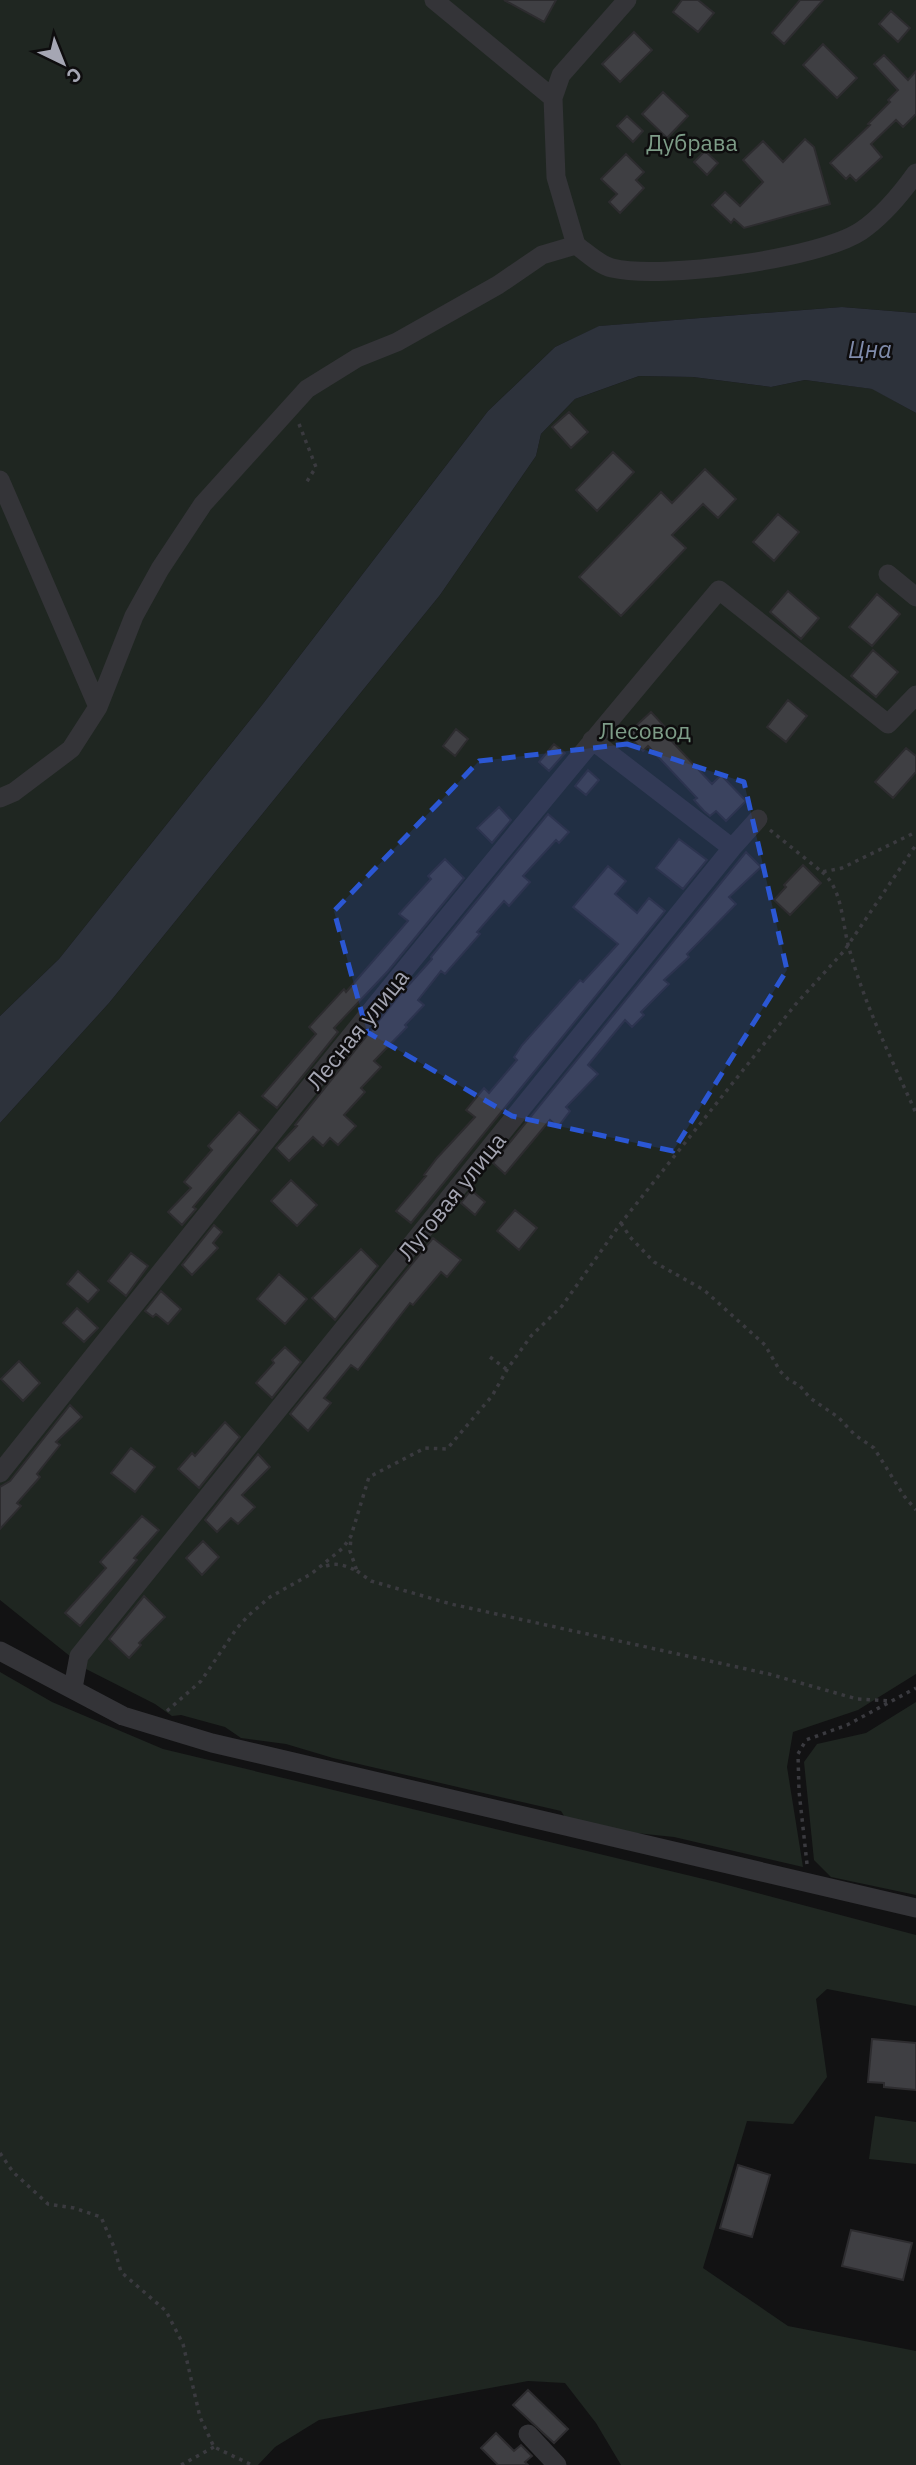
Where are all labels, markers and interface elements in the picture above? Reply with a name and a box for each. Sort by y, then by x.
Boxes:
north arrow [28,28,98,98]
text: С [62,62,87,88]
park label: Дубрава [646,127,738,157]
water label: Цна [848,333,892,365]
park label: Лесовод [599,715,691,745]
street label: Лесная улица [299,962,415,1096]
street label: Луговая улица [390,1126,512,1266]

